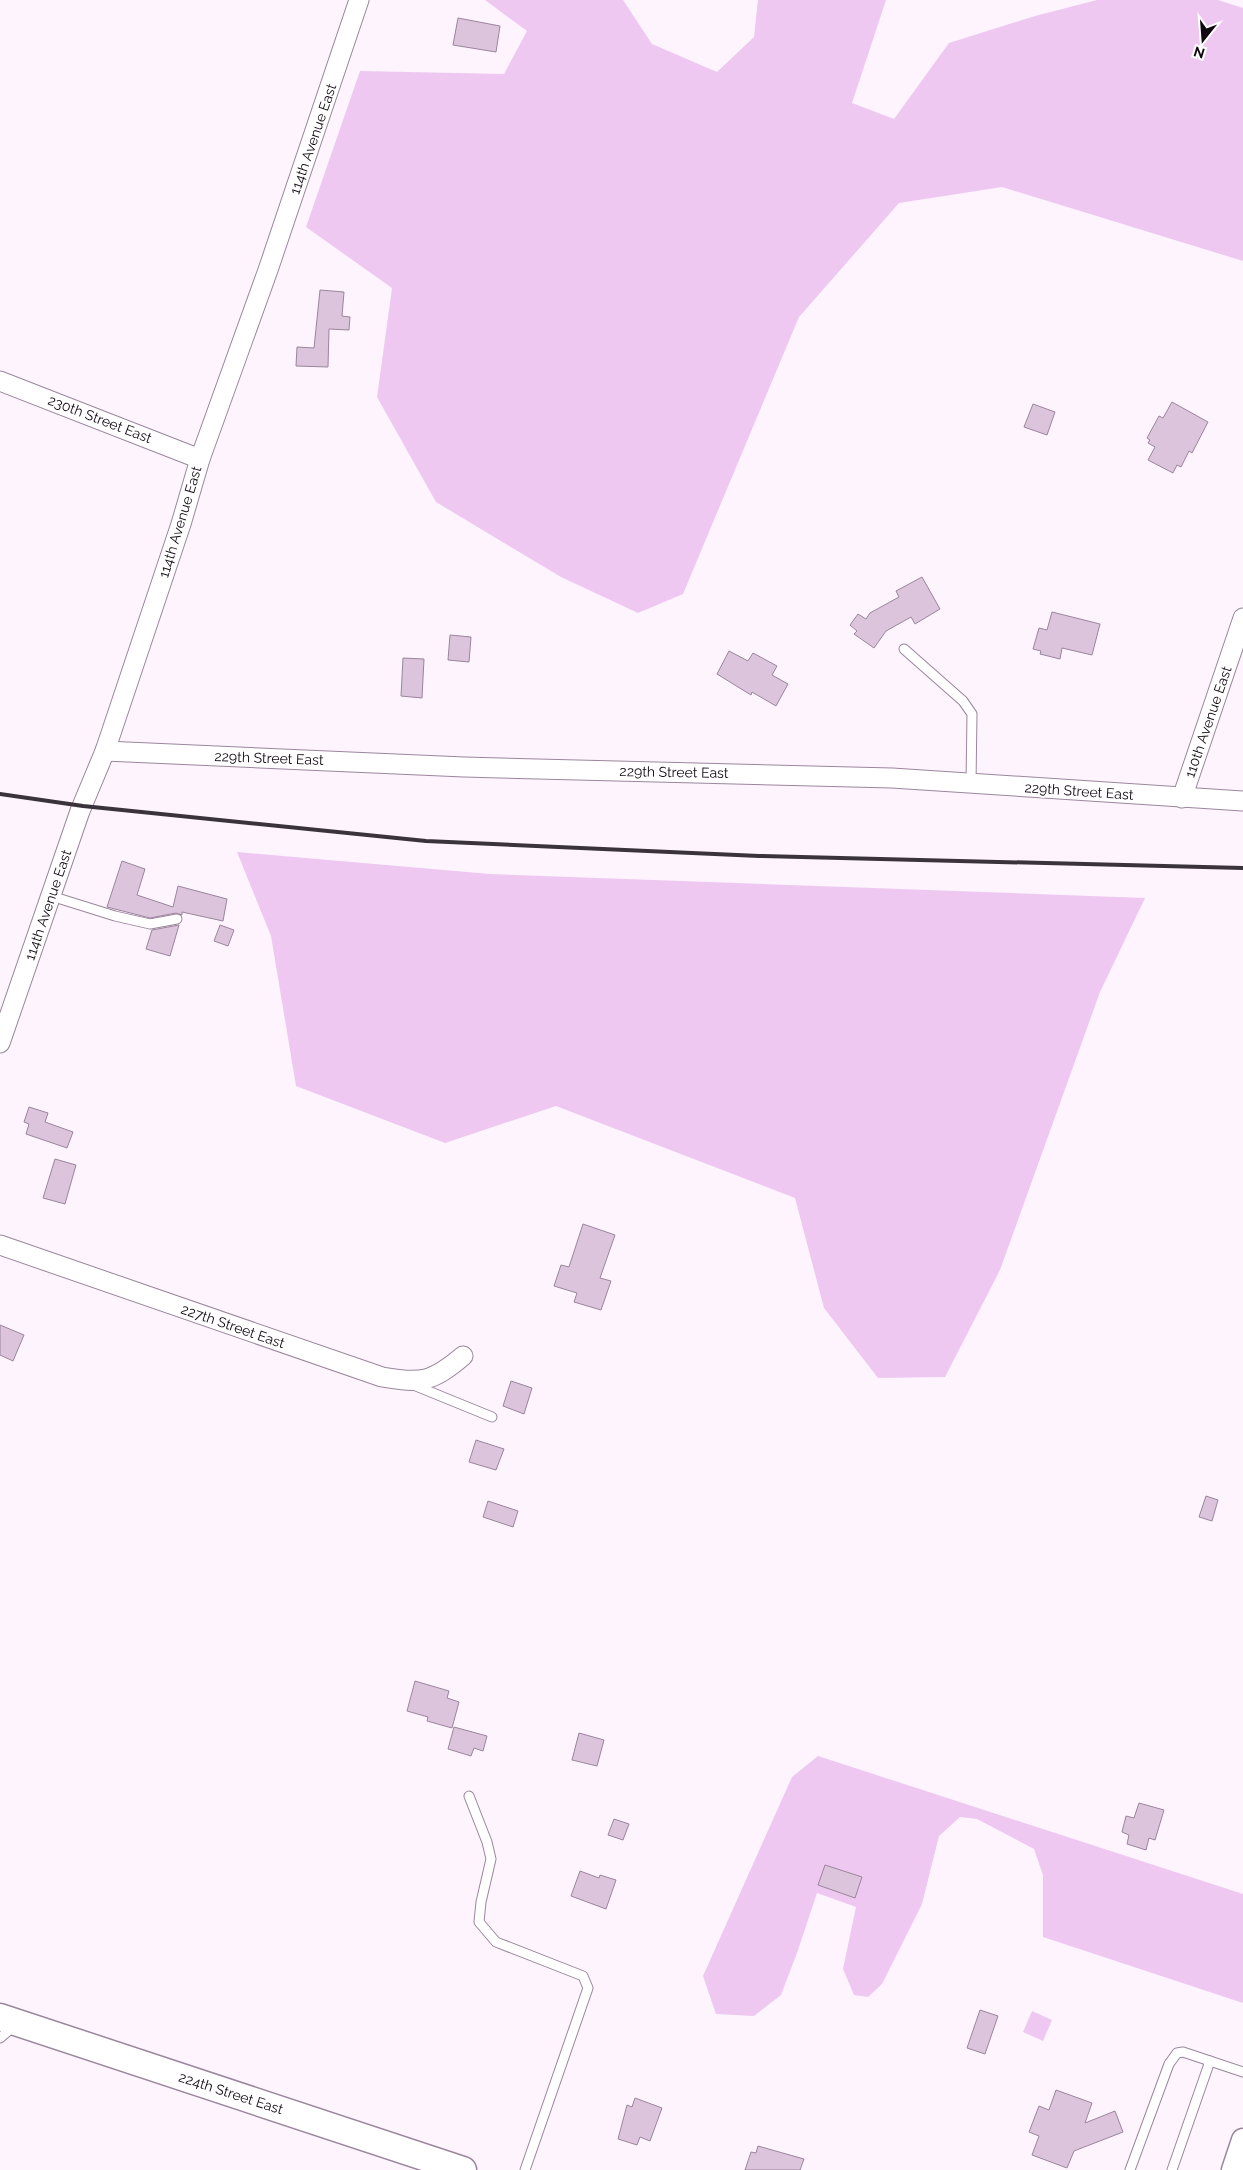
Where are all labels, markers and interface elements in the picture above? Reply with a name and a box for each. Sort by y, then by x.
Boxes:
north arrow [1178,15,1228,65]
text: N [1192,43,1207,62]
street label: 114th Avenue East [287,81,340,196]
street label: 230th Street East [46,392,154,446]
street label: 114th Avenue East [155,464,205,580]
street label: 110th Avenue East [1181,664,1235,780]
street label: 229th Street East [214,748,324,768]
street label: 229th Street East [619,763,729,781]
street label: 229th Street East [1024,779,1134,803]
street label: 114th Avenue East [22,847,75,962]
street label: 227th Street East [179,1301,287,1351]
street label: 224th Street East [177,2069,285,2117]

